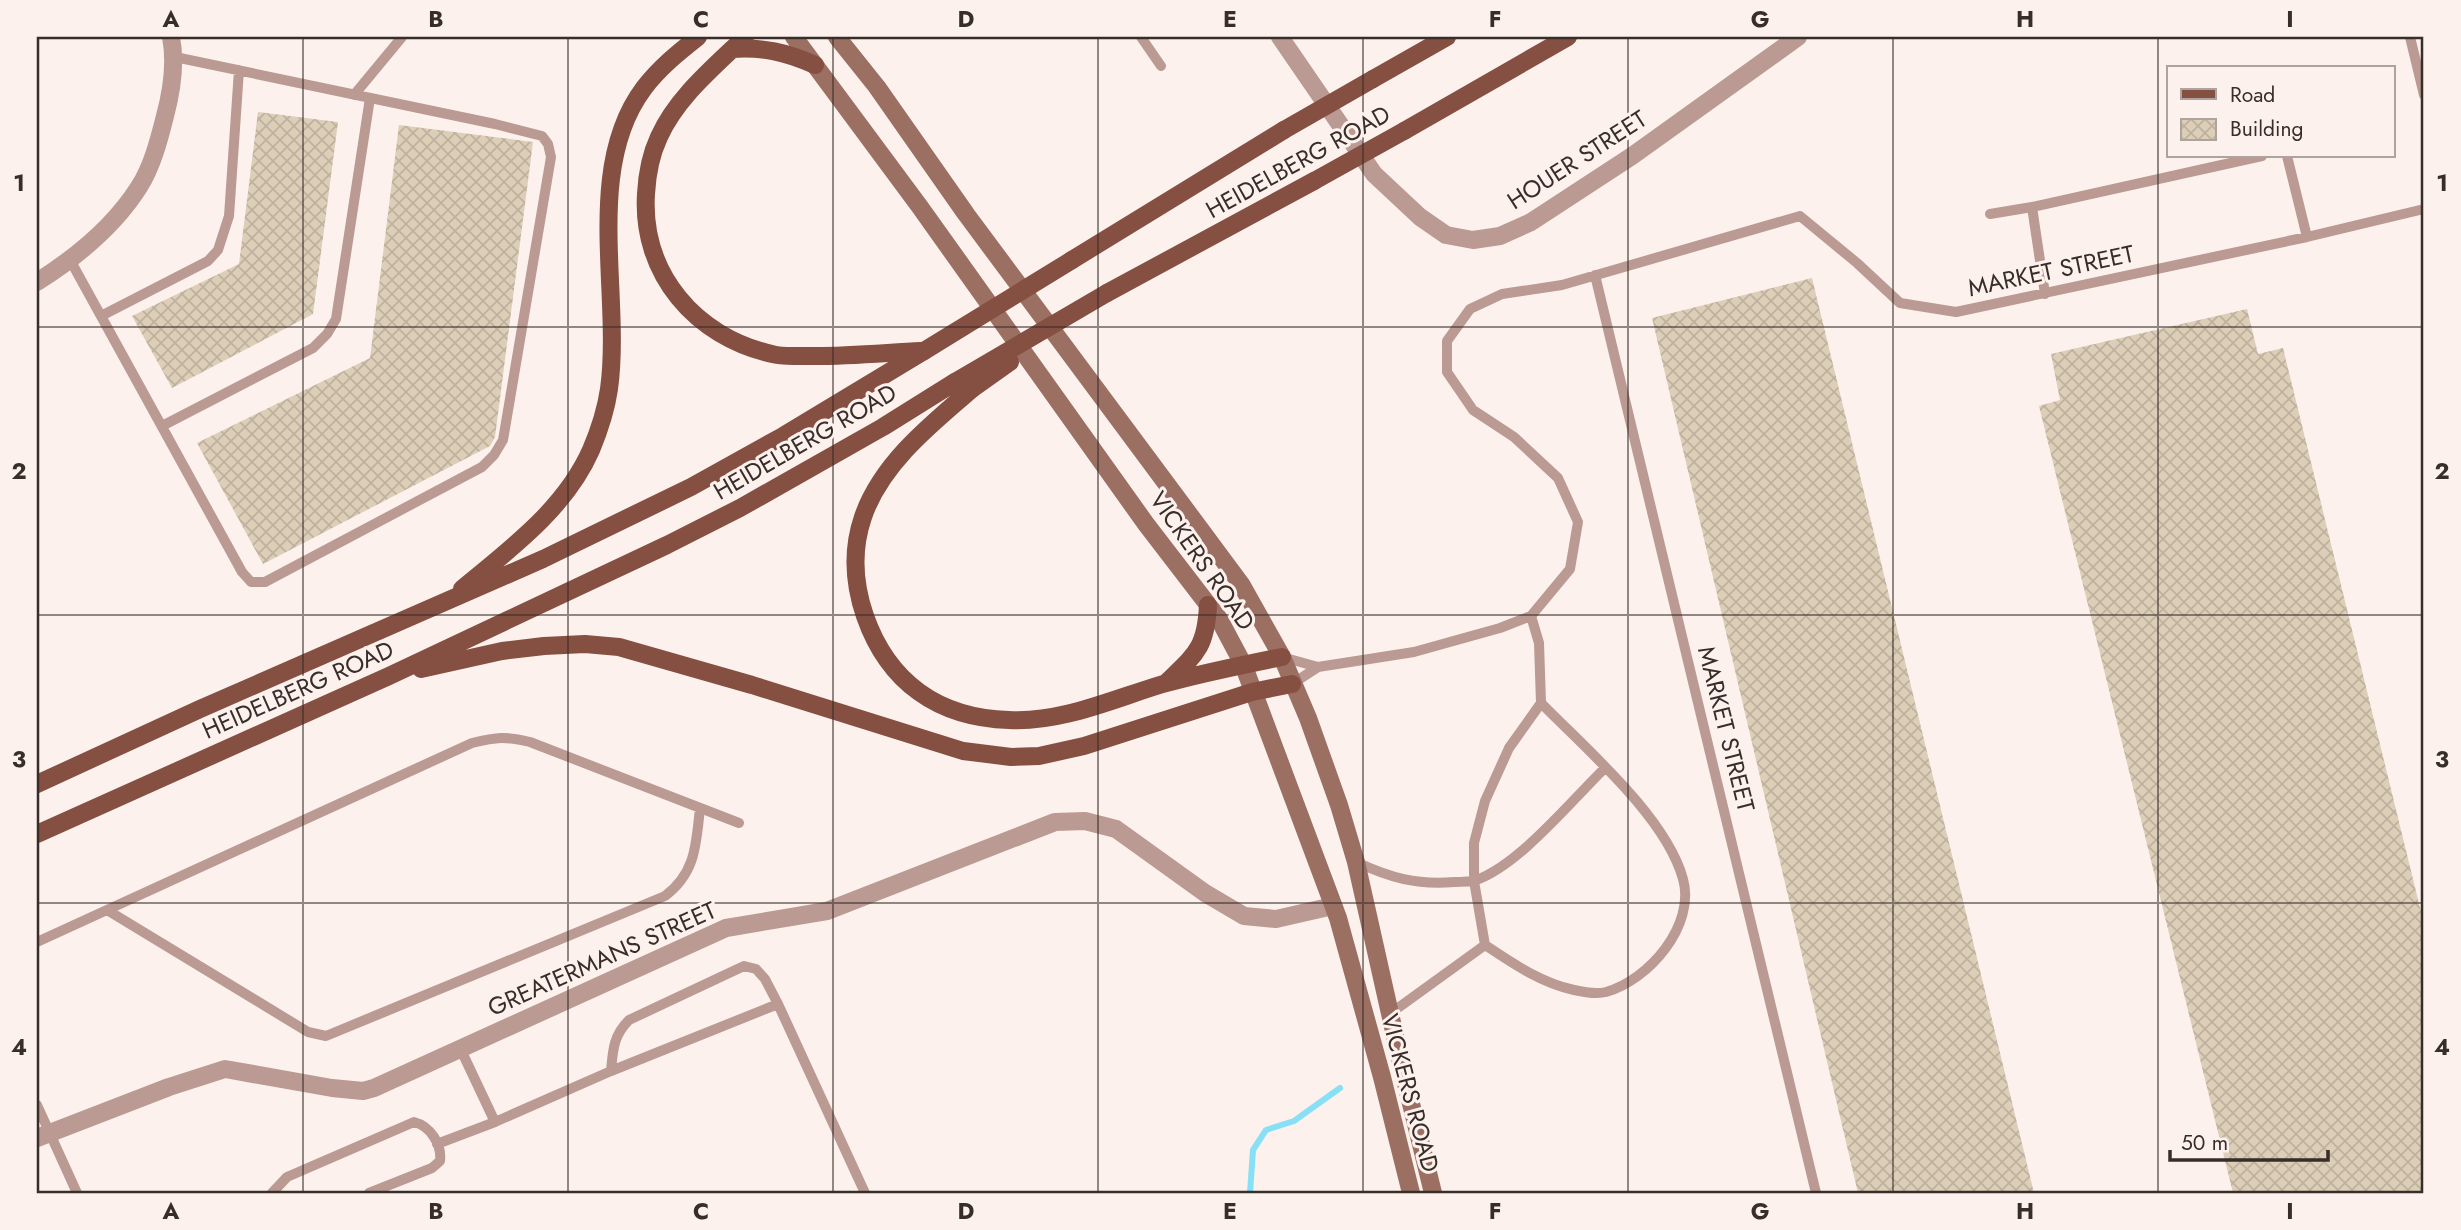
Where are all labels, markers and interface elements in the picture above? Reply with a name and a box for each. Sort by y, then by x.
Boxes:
text: A [162,2,180,36]
text: B [428,2,444,36]
text: C [693,2,709,36]
text: D [958,2,975,36]
text: E [1223,2,1237,36]
text: F [1489,2,1501,36]
text: G [1751,2,1769,36]
text: H [2016,2,2034,36]
text: I [2286,2,2294,36]
legend [2167,66,2394,158]
text: Road [2230,80,2275,110]
street label: HEIDELBERG ROAD [1199,96,1396,227]
street label: HOUER STREET [1500,101,1653,218]
text: Building [2230,114,2303,144]
text: 1 [13,166,25,200]
text: 1 [2436,166,2448,200]
street label: MARKET STREET [1965,236,2137,305]
street label: HEIDELBERG ROAD [707,375,903,508]
text: 2 [11,454,27,488]
text: 2 [2434,454,2450,488]
street label: VICKERS ROAD [1141,484,1263,637]
street label: HEIDELBERG ROAD [196,632,399,747]
street label: MARKET STREET [1689,643,1764,815]
text: 3 [12,742,26,776]
text: 3 [2435,742,2449,776]
street label: GREATERMANS STREET [482,892,722,1025]
street label: VICKERS ROAD [1373,1010,1448,1176]
text: 4 [11,1030,27,1064]
text: 4 [2434,1030,2450,1064]
scale bar [2170,1118,2328,1162]
text: 50 m [2181,1128,2228,1158]
text: A [162,1194,180,1228]
text: B [428,1194,444,1228]
text: C [693,1194,709,1228]
text: D [958,1194,975,1228]
text: E [1223,1194,1237,1228]
text: F [1489,1194,1501,1228]
text: G [1751,1194,1769,1228]
text: H [2016,1194,2034,1228]
text: I [2286,1194,2294,1228]

